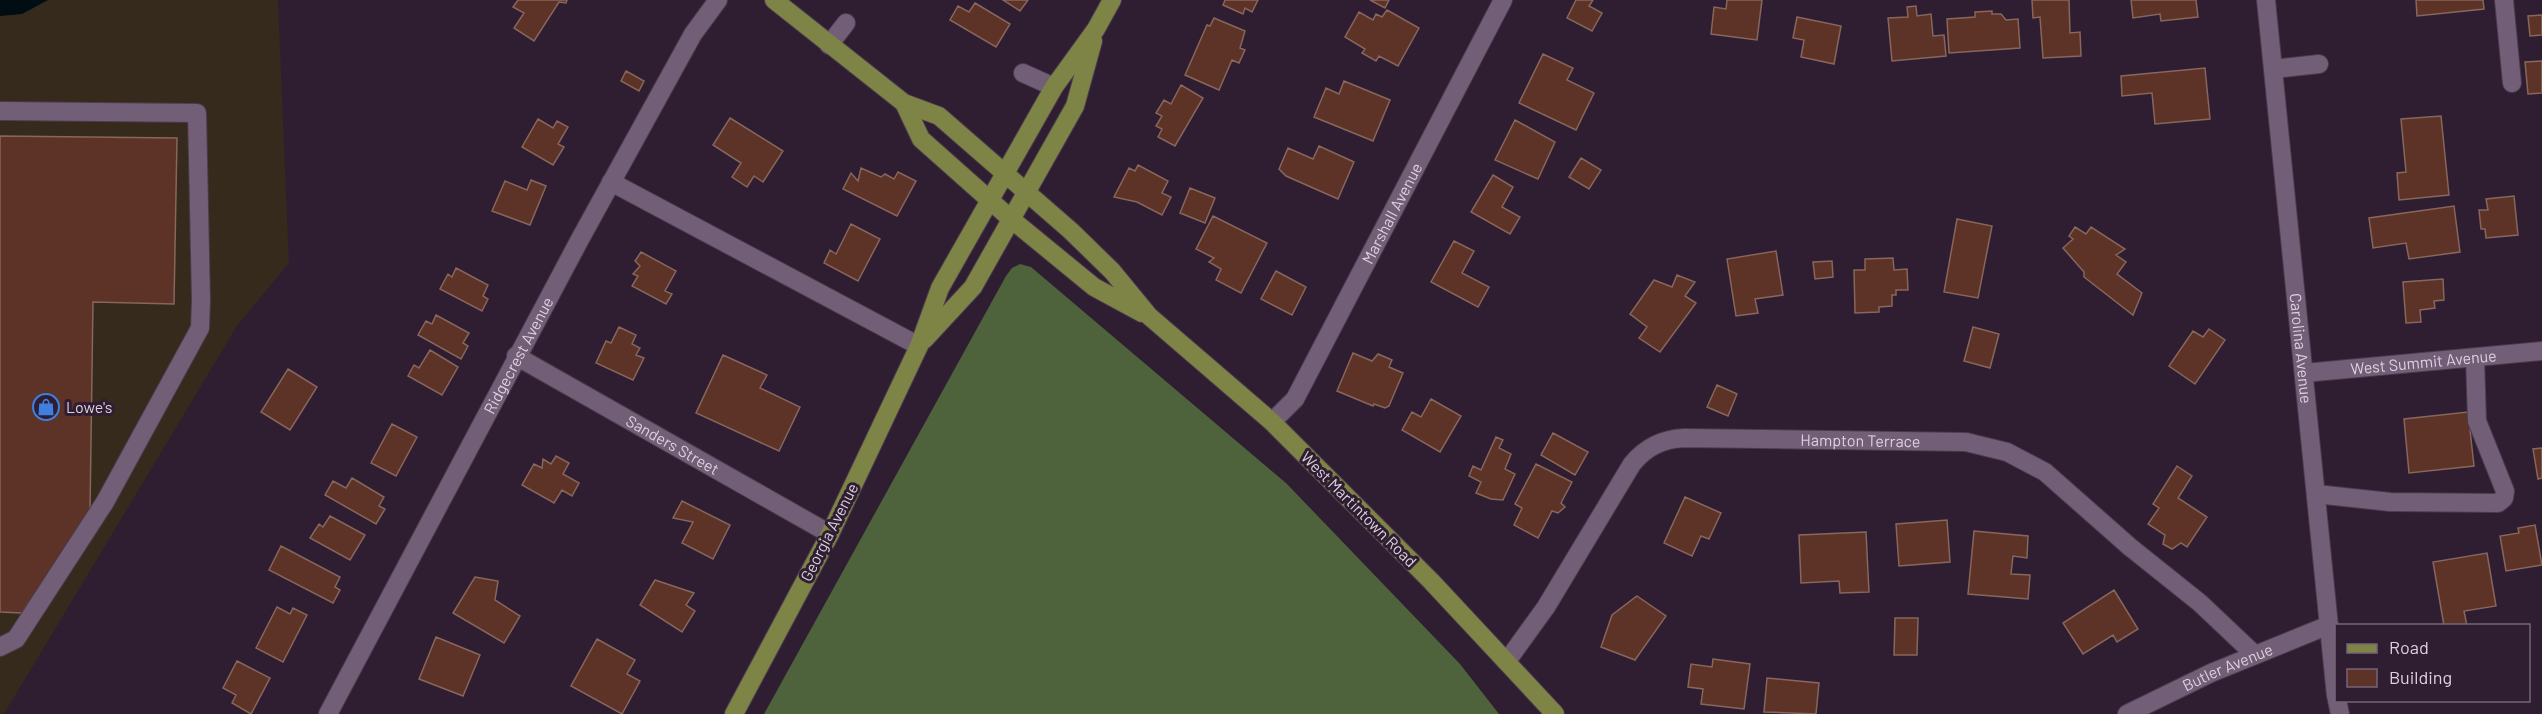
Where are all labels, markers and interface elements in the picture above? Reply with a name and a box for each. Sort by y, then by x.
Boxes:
street label: Marshall Avenue [1357,159,1426,267]
street label: Carolina Avenue [2287,292,2317,404]
street label: Ridgecrest Avenue [479,293,557,417]
street label: West Summit Avenue [2349,345,2497,378]
shop icon: Lowe's [31,392,61,422]
place label: Lowe's [66,397,112,416]
street label: Sanders Street [623,410,723,478]
street label: Hampton Terrace [1800,430,1921,450]
street label: West Martintown Road [1298,447,1421,570]
street label: Georgia Avenue [796,480,861,584]
legend [2335,624,2530,702]
text: Road [2389,636,2429,658]
street label: Butler Avenue [2179,639,2275,695]
text: Building [2389,666,2452,688]

